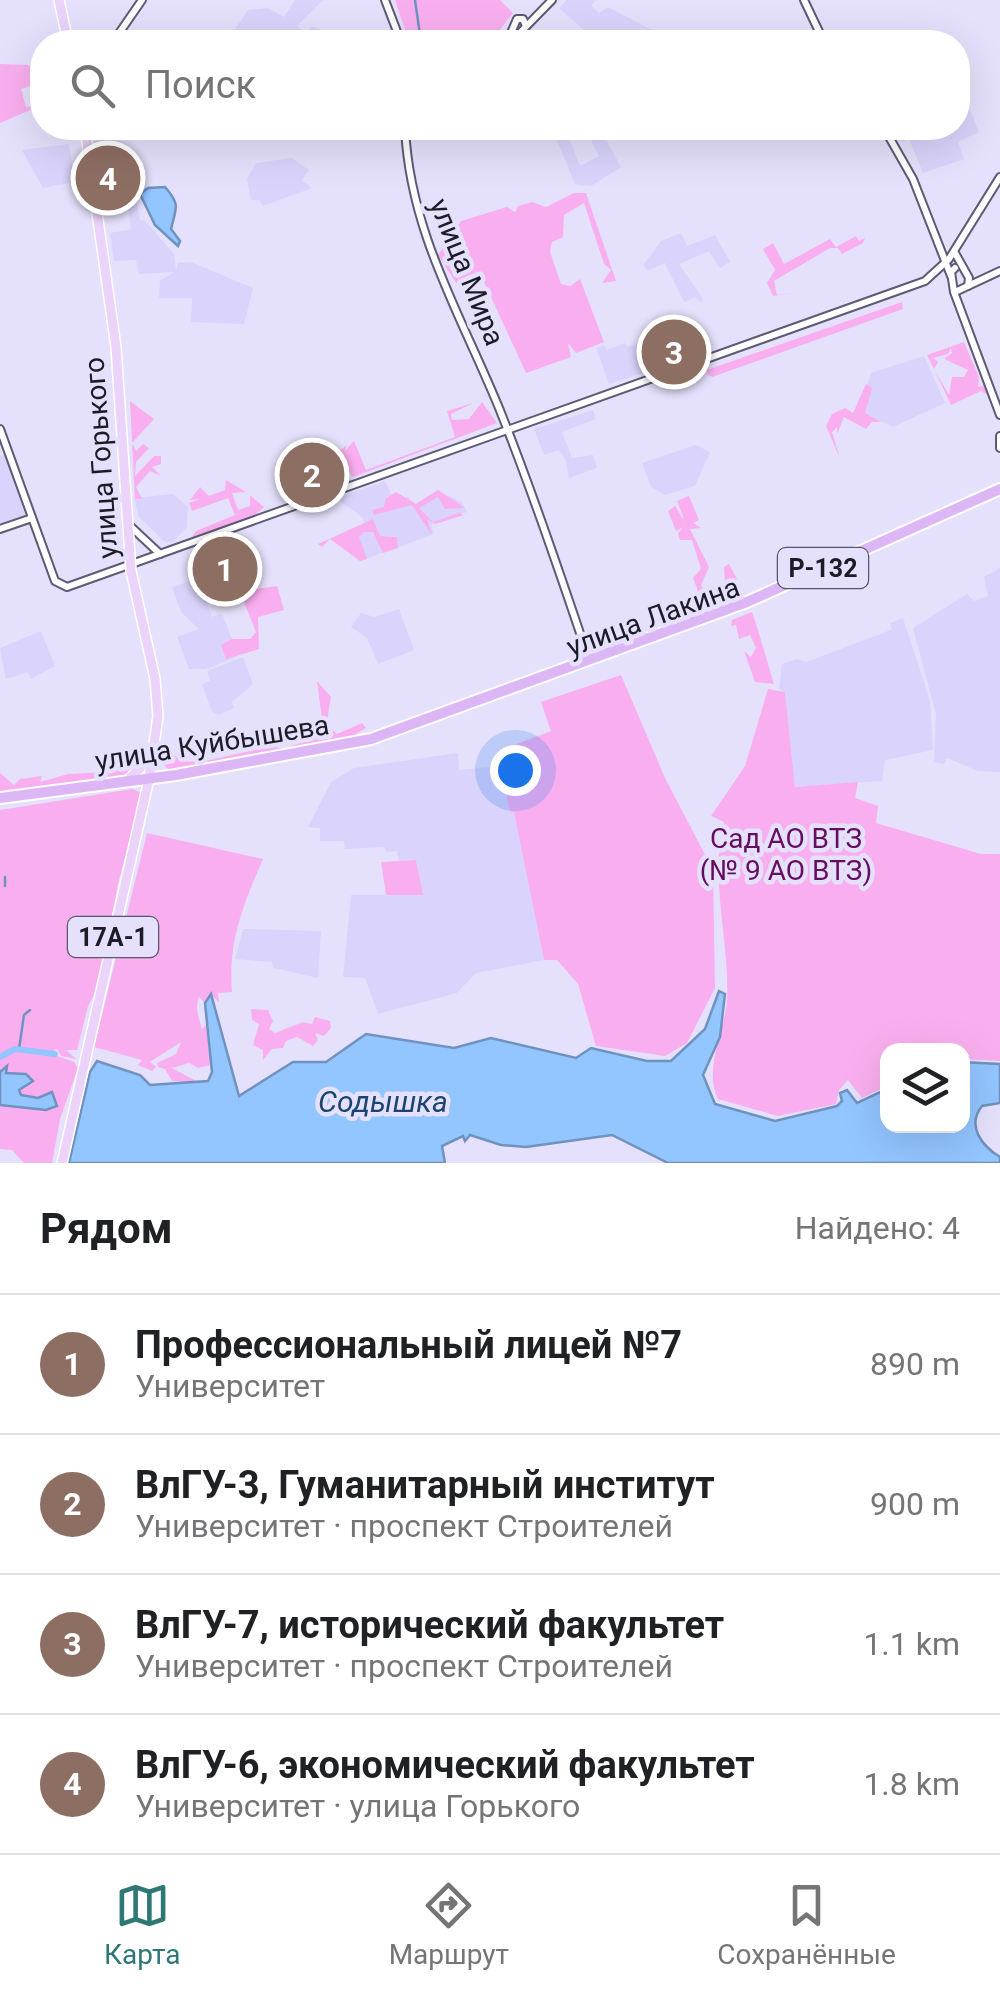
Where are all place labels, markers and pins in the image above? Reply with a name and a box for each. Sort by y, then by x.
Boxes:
pin: 4 [76,140,140,216]
pin: 3 [642,314,706,390]
pin: 2 [280,438,344,512]
pin: 1 [192,532,258,606]

